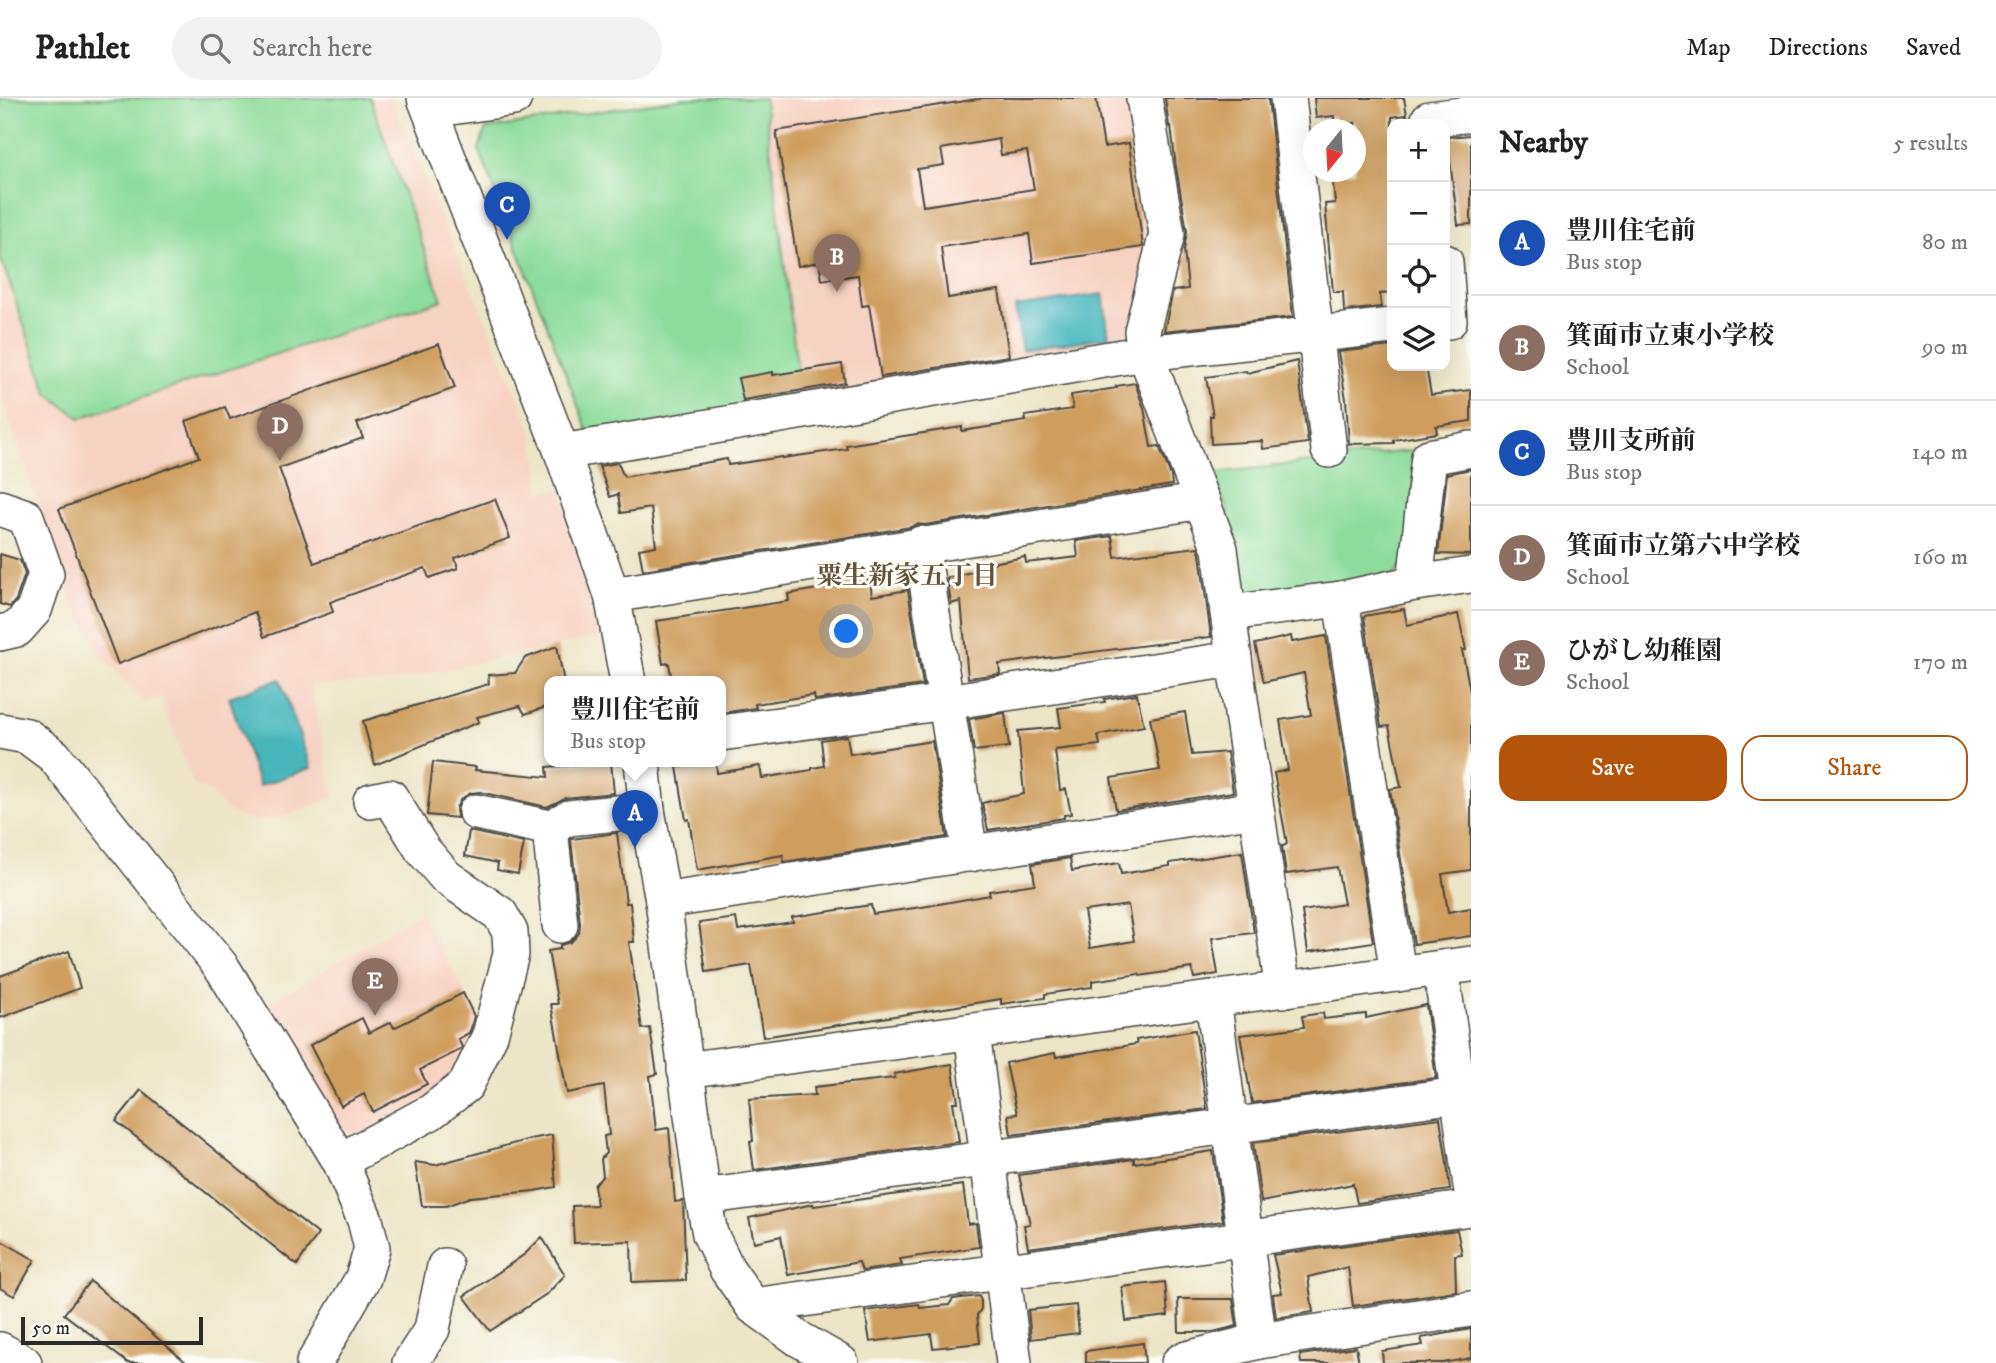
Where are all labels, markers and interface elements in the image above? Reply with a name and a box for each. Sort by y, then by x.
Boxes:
search box [172,17,662,80]
text: Pathlet [35,28,130,69]
icon: search [196,29,234,67]
text: Search here [252,32,372,65]
text: Map [1686,33,1731,63]
text: Directions [1769,33,1868,63]
text: Saved [1906,33,1961,63]
north arrow [1303,119,1366,182]
map controls [1387,119,1450,371]
button: + [1387,119,1450,182]
text: Nearby [1499,125,1588,162]
text: 5 results [1893,129,1968,158]
pin: C [484,182,530,240]
button: − [1387,182,1450,245]
text: 豊川住宅前 [1566,215,1696,248]
text: A [1515,228,1529,257]
text: 80 m [1922,228,1968,257]
pin: B [814,234,860,292]
button: locate [1387,245,1450,308]
text: Bus stop [1566,248,1642,277]
button: layers [1387,308,1450,371]
text: 箕面市立東小学校 [1566,320,1774,353]
text: B [1515,333,1529,362]
text: 90 m [1922,333,1968,362]
text: School [1566,353,1629,382]
pin: D [257,403,303,461]
text: 豊川支所前 [1566,425,1696,458]
text: C [1514,438,1530,467]
text: 140 m [1912,438,1968,467]
text: Bus stop [1566,458,1642,487]
text: 箕面市立第六中学校 [1566,530,1800,563]
text: D [1513,543,1531,572]
text: 160 m [1913,543,1968,572]
district label: 粟生新家五丁目 [816,560,998,593]
text: School [1566,563,1629,592]
your location [829,614,863,648]
text: ひがし幼稚園 [1566,635,1722,668]
text: E [1514,648,1530,677]
text: 170 m [1913,648,1968,677]
text: School [1566,668,1629,697]
popup [544,676,726,767]
text: 豊川住宅前 [570,694,700,727]
text: Bus stop [570,727,646,756]
button: Save [1499,735,1727,801]
button: Share [1741,735,1968,801]
pin: A [612,790,658,848]
pin: E [352,958,398,1016]
scale bar [21,1314,203,1346]
text: 50 m [32,1317,70,1340]

